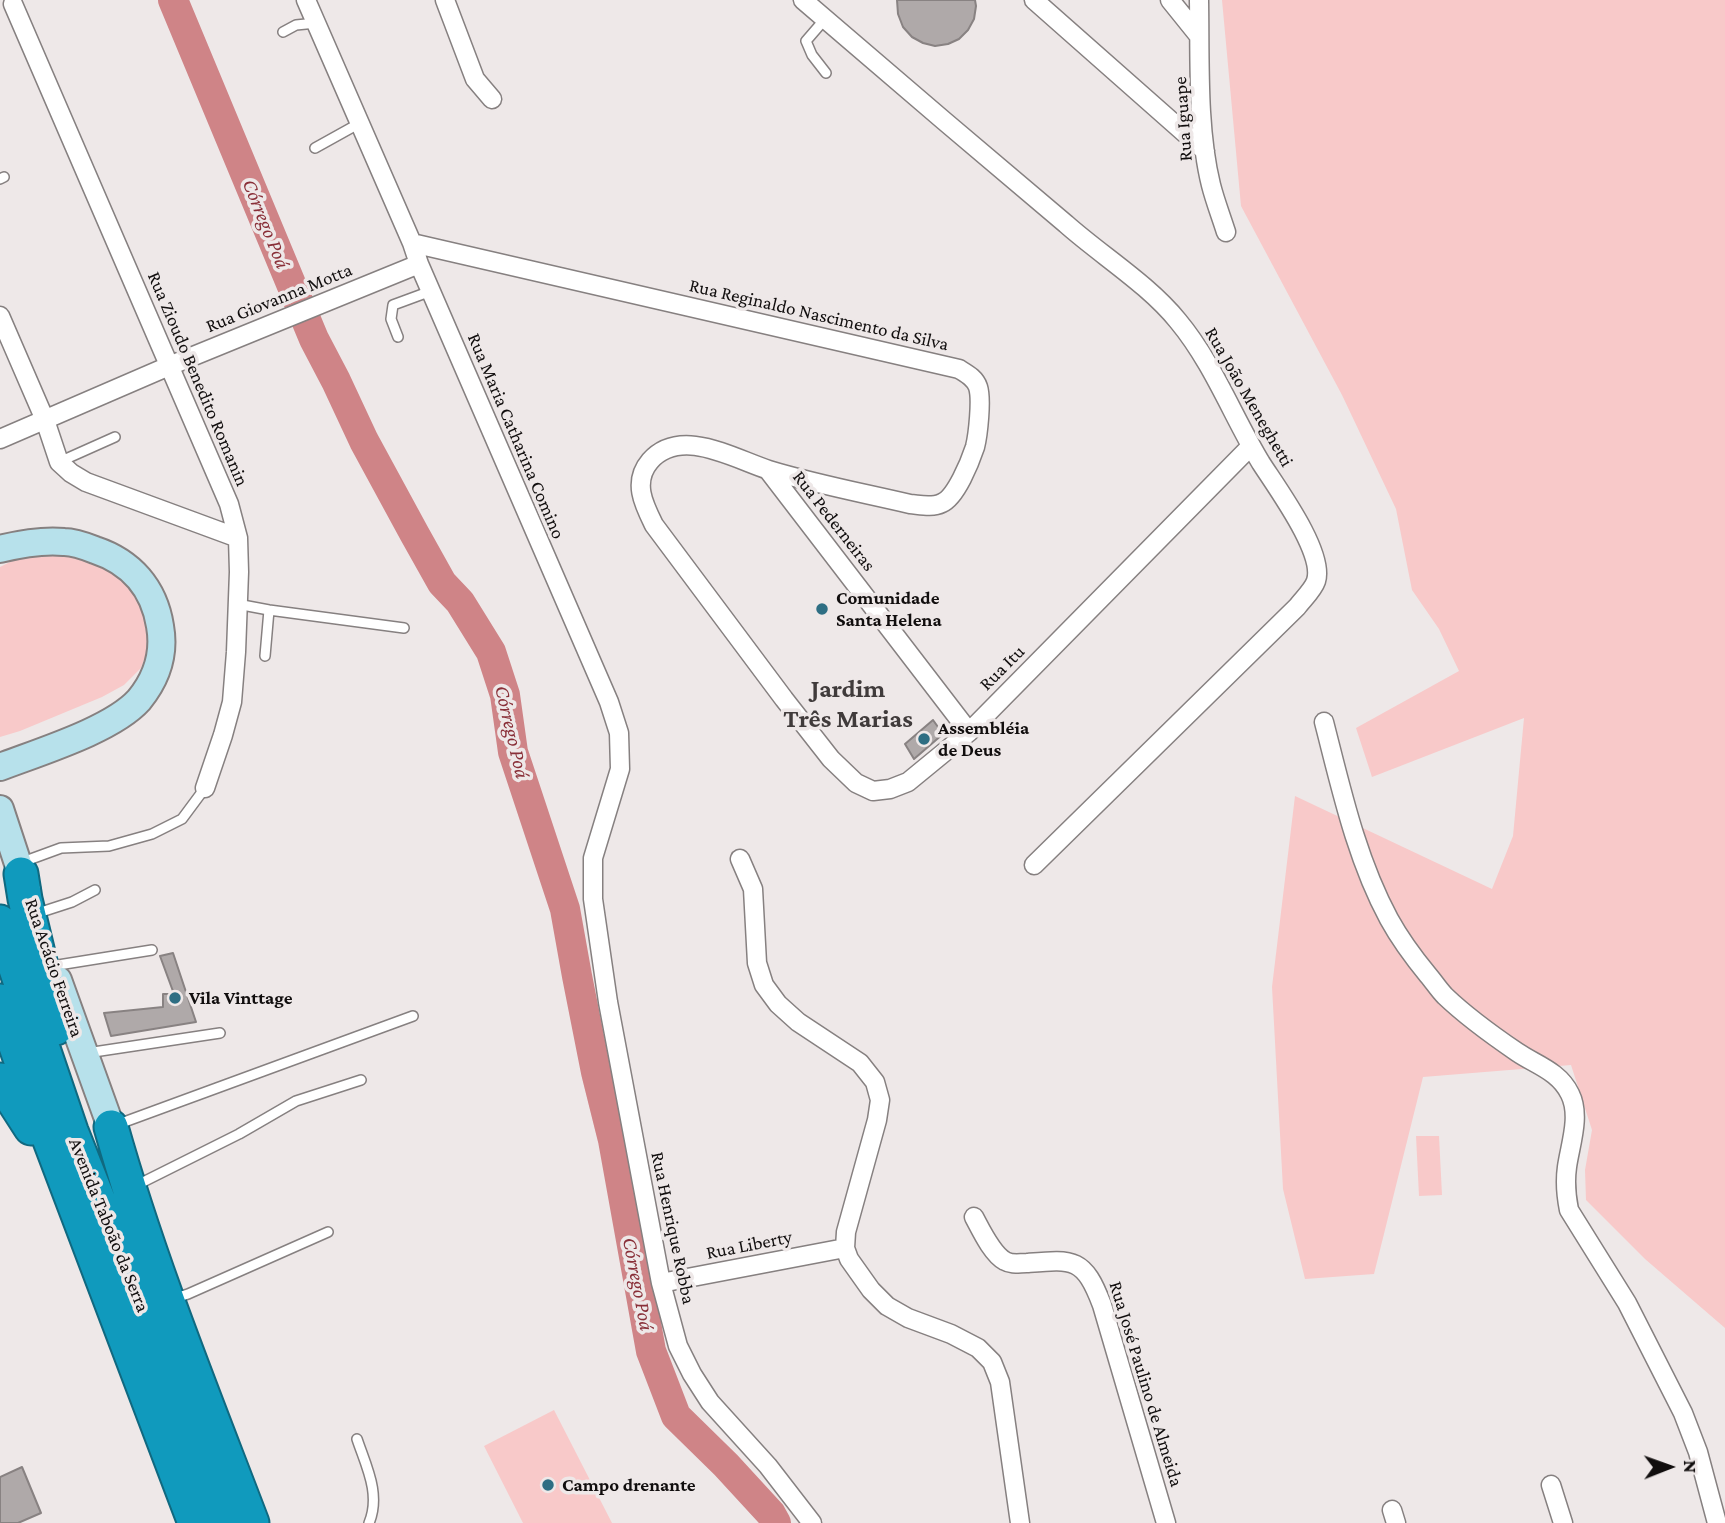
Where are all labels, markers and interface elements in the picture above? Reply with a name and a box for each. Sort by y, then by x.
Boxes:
street label: Rua Iguape [1169,76,1197,162]
water label: Córrego Poá [237,175,295,273]
street label: Rua Giovanna Motta [203,258,355,338]
street label: Rua Zioudo Benedito Romanin [142,268,254,490]
street label: Rua Reginaldo Nascimento da Silva [687,274,951,356]
street label: Rua João Meneghetti [1200,323,1298,471]
street label: Rua Maria Catharina Comino [462,330,570,542]
street label: Rua Pederneiras [788,466,880,576]
place label: Comunidade Santa Helena [836,587,942,631]
marker: Comunidade Santa Helena [814,601,830,617]
street label: Rua Itu [975,641,1029,695]
district label: Jardim Três Marias [783,673,913,734]
water label: Córrego Poá [489,683,535,781]
place label: Assembléia de Deus [938,717,1029,761]
marker: Assembléia de Deus [916,731,932,747]
street label: Rua Acácio Ferreira [20,896,88,1040]
place label: Vila Vinttage [189,987,292,1009]
marker: Vila Vinttage [167,990,183,1006]
street label: Avenida Taboão da Serra [64,1135,154,1315]
street label: Rua Henrique Robba [646,1150,700,1306]
street label: Rua Liberty [704,1226,794,1264]
water label: Córrego Poá [617,1235,659,1333]
street label: Rua José Paulino de Almeida [1104,1279,1188,1489]
north arrow [1634,1432,1704,1502]
text: N [1680,1460,1701,1473]
place label: Campo drenante [562,1474,696,1496]
marker: Campo drenante [540,1477,556,1493]

